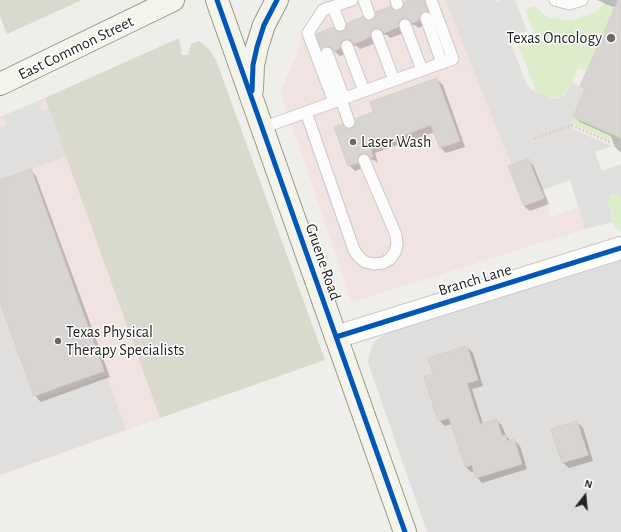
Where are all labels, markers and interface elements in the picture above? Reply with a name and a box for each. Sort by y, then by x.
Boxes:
street label: East Common Street [15,12,137,84]
place label: Texas Oncology [506,28,602,48]
marker: Texas Oncology [605,32,617,44]
place label: Laser Wash [361,132,431,152]
marker: Laser Wash [348,137,358,147]
street label: Gruene Road [301,221,345,303]
street label: Branch Lane [436,260,514,300]
place label: Texas Physical Therapy Specialists [66,322,184,360]
marker: Texas Physical Therapy Specialists [53,336,63,346]
north arrow [565,476,605,516]
text: N [583,478,594,490]

